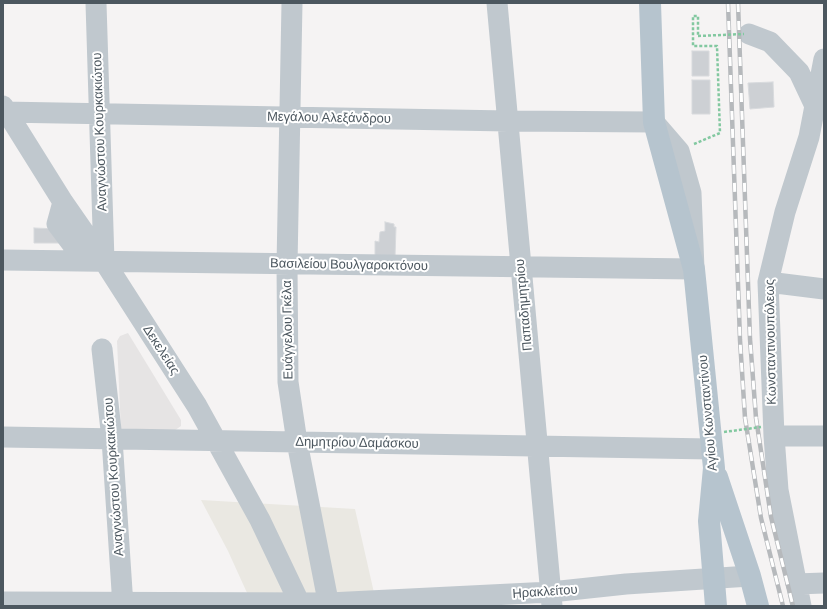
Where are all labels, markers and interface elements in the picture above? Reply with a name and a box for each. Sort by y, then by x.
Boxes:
street label: Αναγνώστου Κουρκακιώτου [89,52,111,212]
street label: Μεγάλου Αλεξάνδρου [267,109,391,127]
street label: Βασιλείου Βουλγαροκτόνου [270,256,428,274]
street label: Παπαδημητρίου [512,258,536,352]
street label: Κωνσταντινουπόλεως [762,279,780,405]
street label: Ευάγγελου Γκέλα [279,280,297,380]
street label: Δεκελείας [139,322,183,378]
street label: Αγίου Κωνσταντίνου [695,354,721,472]
street label: Αναγνώστου Κουρκακιώτου [101,397,127,557]
street label: Δημητρίου Δαμάσκου [295,434,419,452]
street label: Ηρακλείτου [512,582,578,602]

